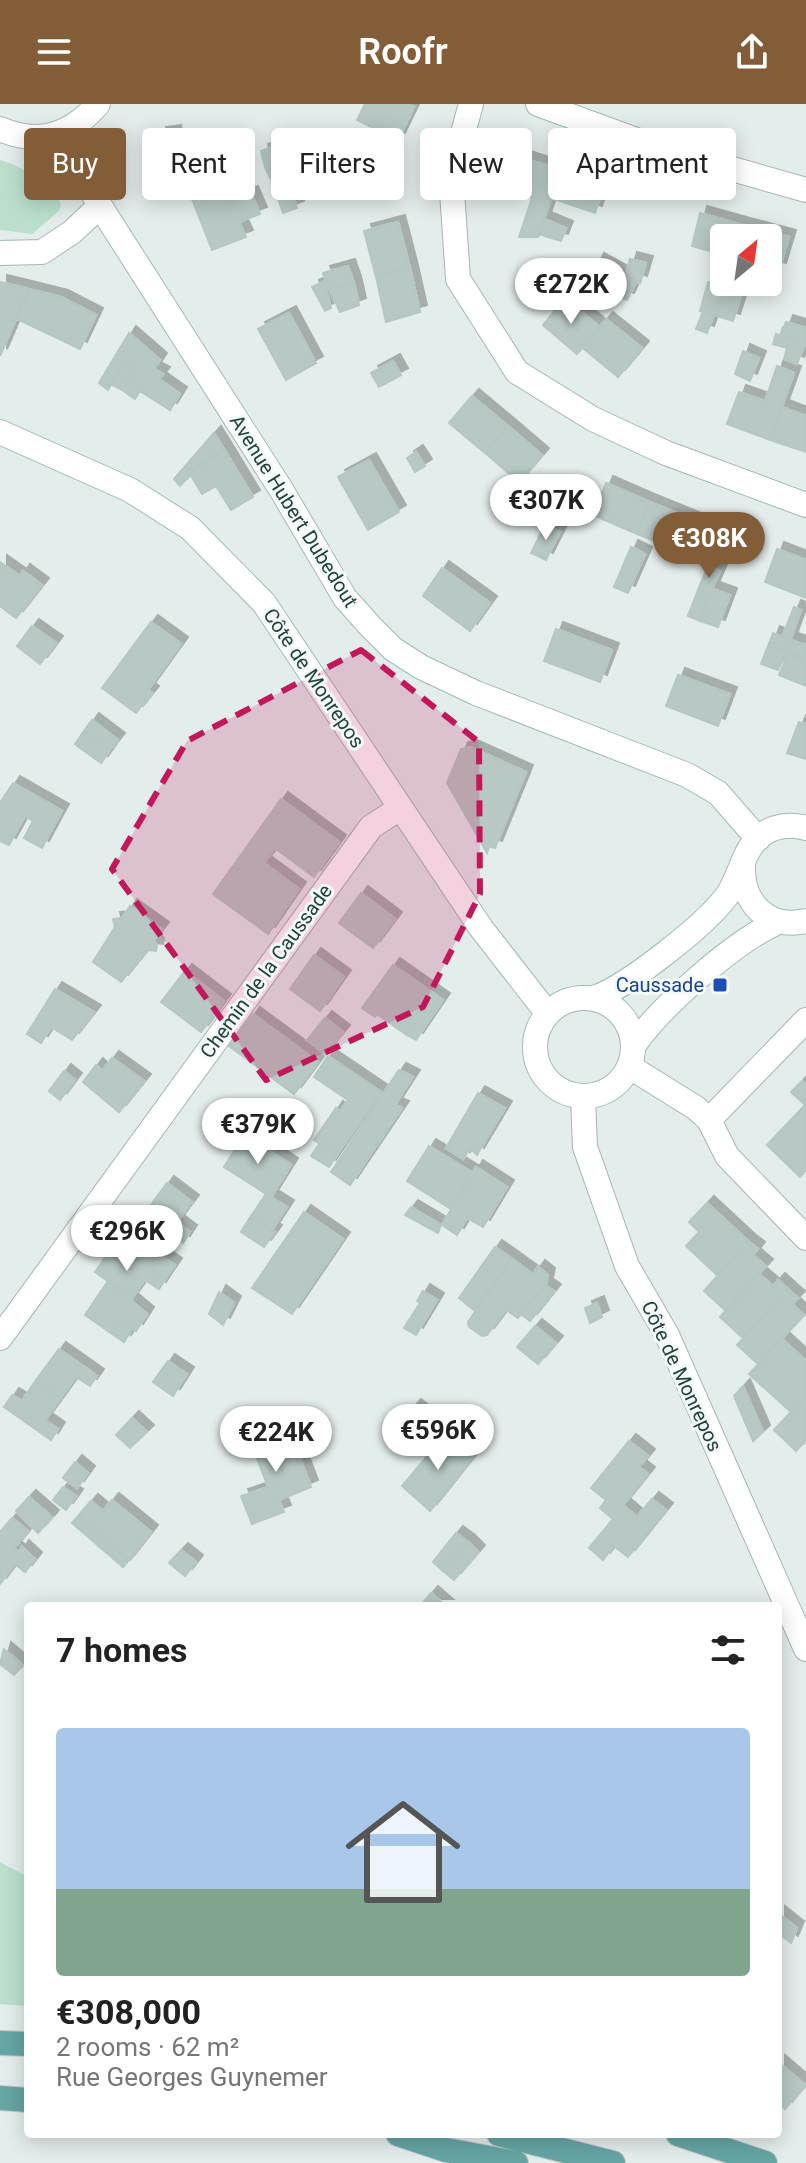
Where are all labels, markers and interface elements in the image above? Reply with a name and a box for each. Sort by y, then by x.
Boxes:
icon: menu [32,30,76,74]
icon: share [730,30,774,74]
text: Roofr [358,31,448,73]
chip: Buy [24,128,126,200]
chip: Rent [142,128,255,200]
chip: Filters [271,128,404,200]
chip: New [420,128,532,200]
chip: Apartment [548,128,736,200]
north arrow [710,224,782,296]
map controls [710,224,782,296]
pin: €272K [515,258,627,326]
text: €272K [533,269,609,299]
street label: Avenue Hubert Dubedout [225,410,363,612]
pin: €307K [490,474,602,542]
text: €307K [508,485,584,515]
pin: €308K [653,512,765,580]
text: €308K [671,523,747,553]
street label: Côte de Monrepos [258,604,370,752]
street label: Chemin de la Caussade [195,879,337,1063]
place label: Caussade [616,973,704,997]
marker: Caussade [711,976,729,994]
pin: €379K [202,1098,314,1166]
text: €379K [220,1109,296,1139]
pin: €296K [71,1205,183,1273]
text: €296K [89,1216,165,1246]
street label: Côte de Monrepos [637,1297,727,1455]
pin: €596K [382,1404,494,1472]
pin: €224K [220,1406,332,1474]
text: €596K [400,1415,476,1445]
text: €224K [238,1417,314,1447]
icon: filters [706,1628,750,1672]
text: 7 homes [56,1630,187,1670]
icon: home [331,1780,475,1924]
text: €308,000 [56,1992,201,2032]
text: 2 rooms · 62 m² [56,2032,239,2062]
text: Rue Georges Guynemer [56,2062,328,2092]

